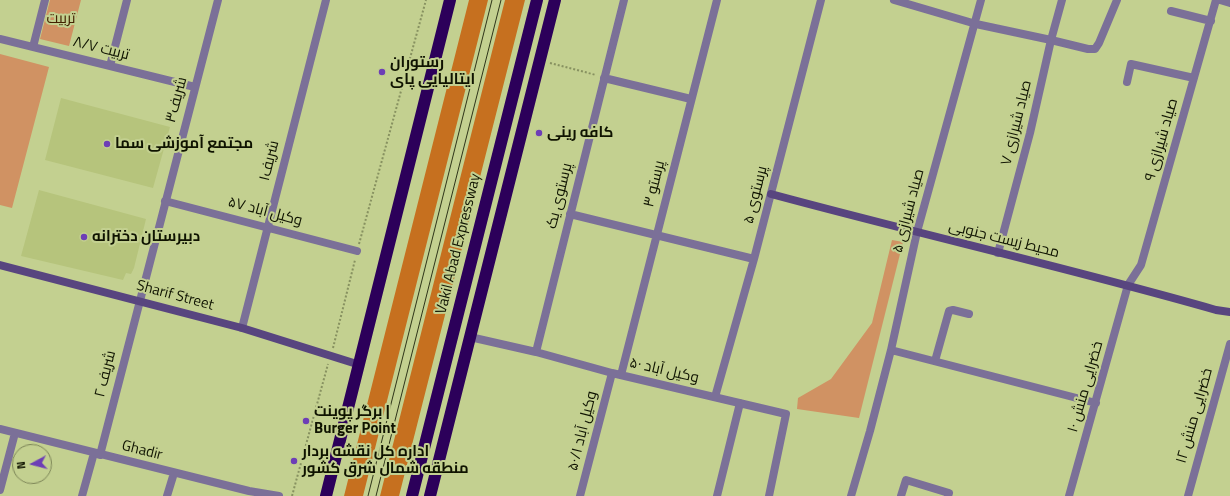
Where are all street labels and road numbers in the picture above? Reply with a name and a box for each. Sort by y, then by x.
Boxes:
street label: تربیت ۸/۷ [71,33,131,65]
street label: شریف٣ [162,75,192,125]
street label: صیاد شیرازی ۷ [998,79,1036,167]
street label: صیاد شیرازی ۹ [1142,96,1182,184]
street label: شریف١ [256,139,284,183]
street label: پرستو ۳ [641,159,669,209]
street label: پرستوی یک [543,161,577,231]
street label: پرستوی ۵ [740,164,772,226]
street label: صیاد شیرازی ۵ [889,167,929,255]
street label: Vakil Abad Expressway [433,172,485,316]
street label: ۵۷ وکیل آباد [226,193,304,231]
street label: محیط زیست جنوبی [947,218,1061,262]
street label: Sharif Street [134,277,216,315]
street label: خضرایی منش ۱۰ [1064,339,1108,435]
street label: شریف ۲ [91,349,121,399]
street label: ۵۰ وکیل آباد [628,354,700,388]
street label: خضرایی منش ۱۲ [1173,366,1217,466]
street label: وکیل آباد ۵۰/۱ [564,389,602,473]
street label: Ghadir [120,437,164,465]

